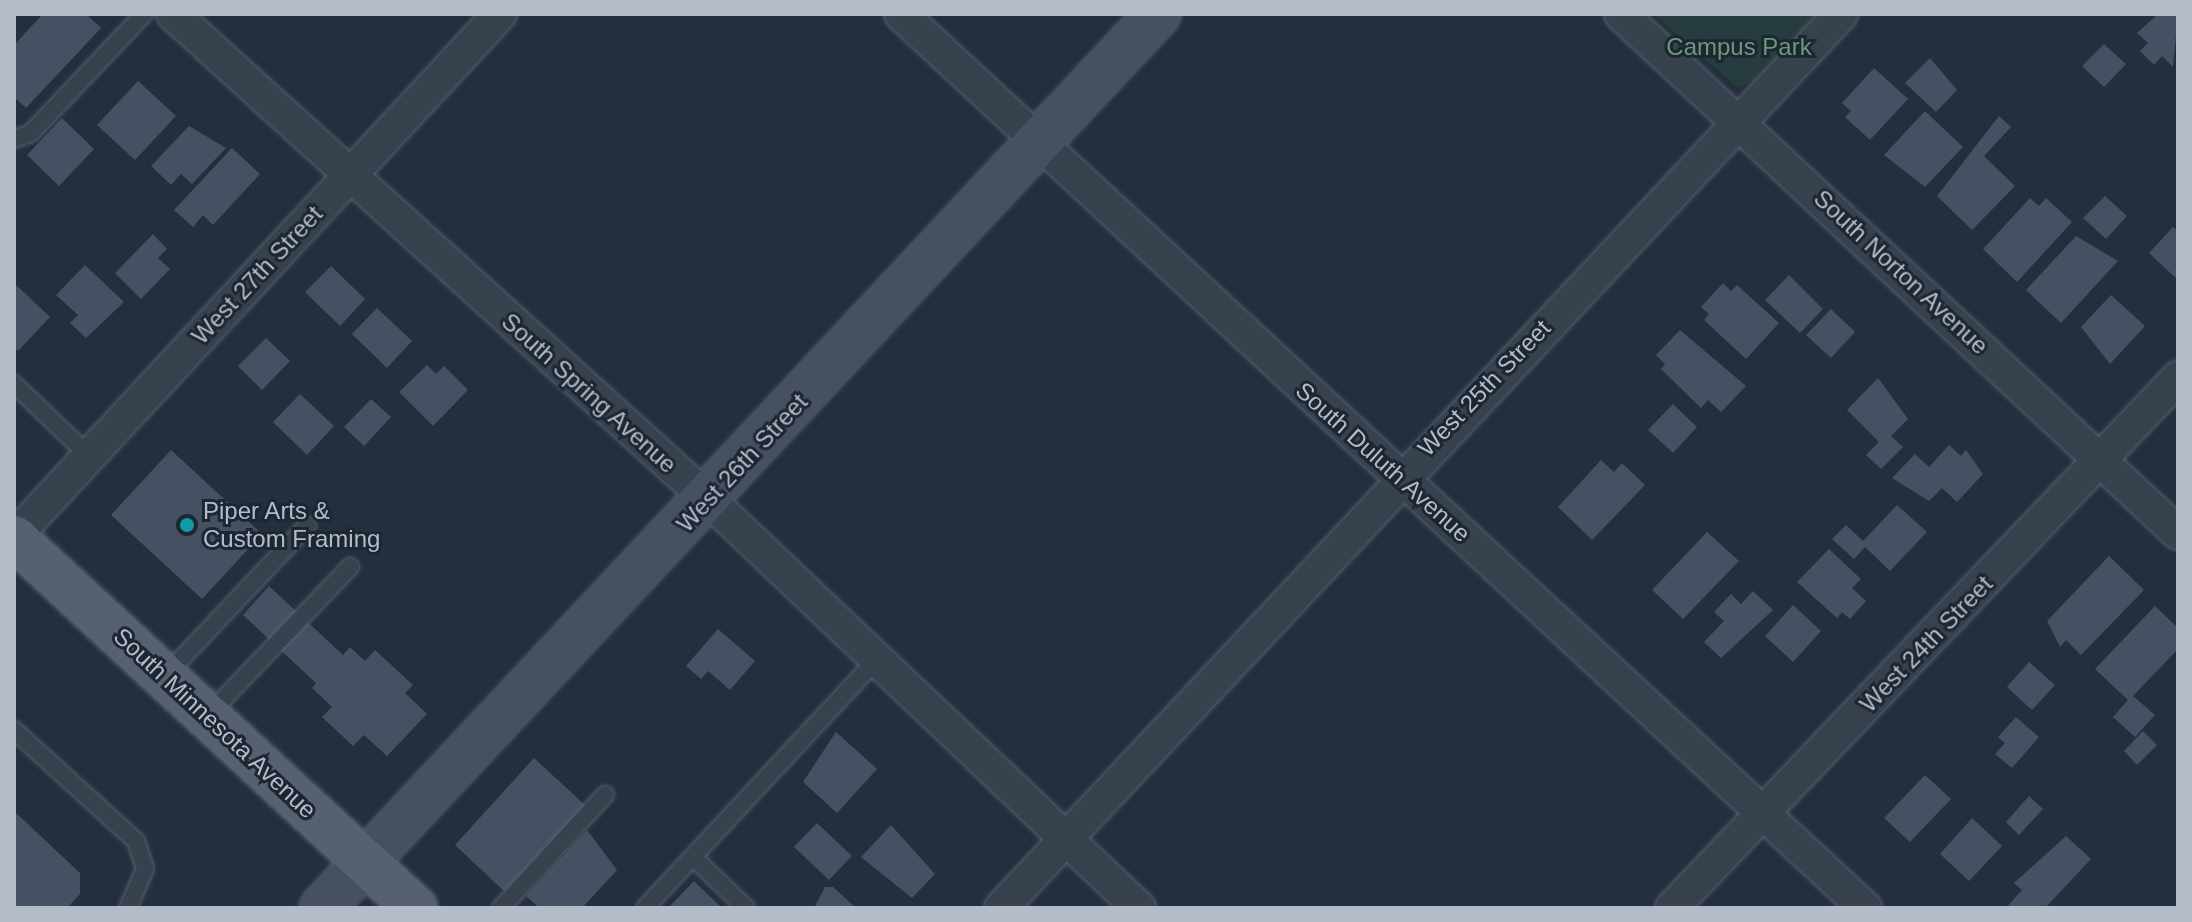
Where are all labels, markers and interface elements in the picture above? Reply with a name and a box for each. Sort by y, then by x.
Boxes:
park label: Campus Park [1666,33,1812,61]
street label: South Norton Avenue [1807,183,1995,361]
street label: West 27th Street [186,200,328,350]
street label: South Spring Avenue [495,307,683,479]
street label: West 25th Street [1412,314,1556,462]
street label: South Duluth Avenue [1289,376,1477,548]
street label: West 26th Street [671,388,813,538]
place label: Piper Arts & Custom Framing [203,497,380,553]
marker: Piper Arts & Custom Framing [178,516,196,534]
street label: West 24th Street [1854,570,1998,718]
street label: South Minnesota Avenue [107,621,323,825]

